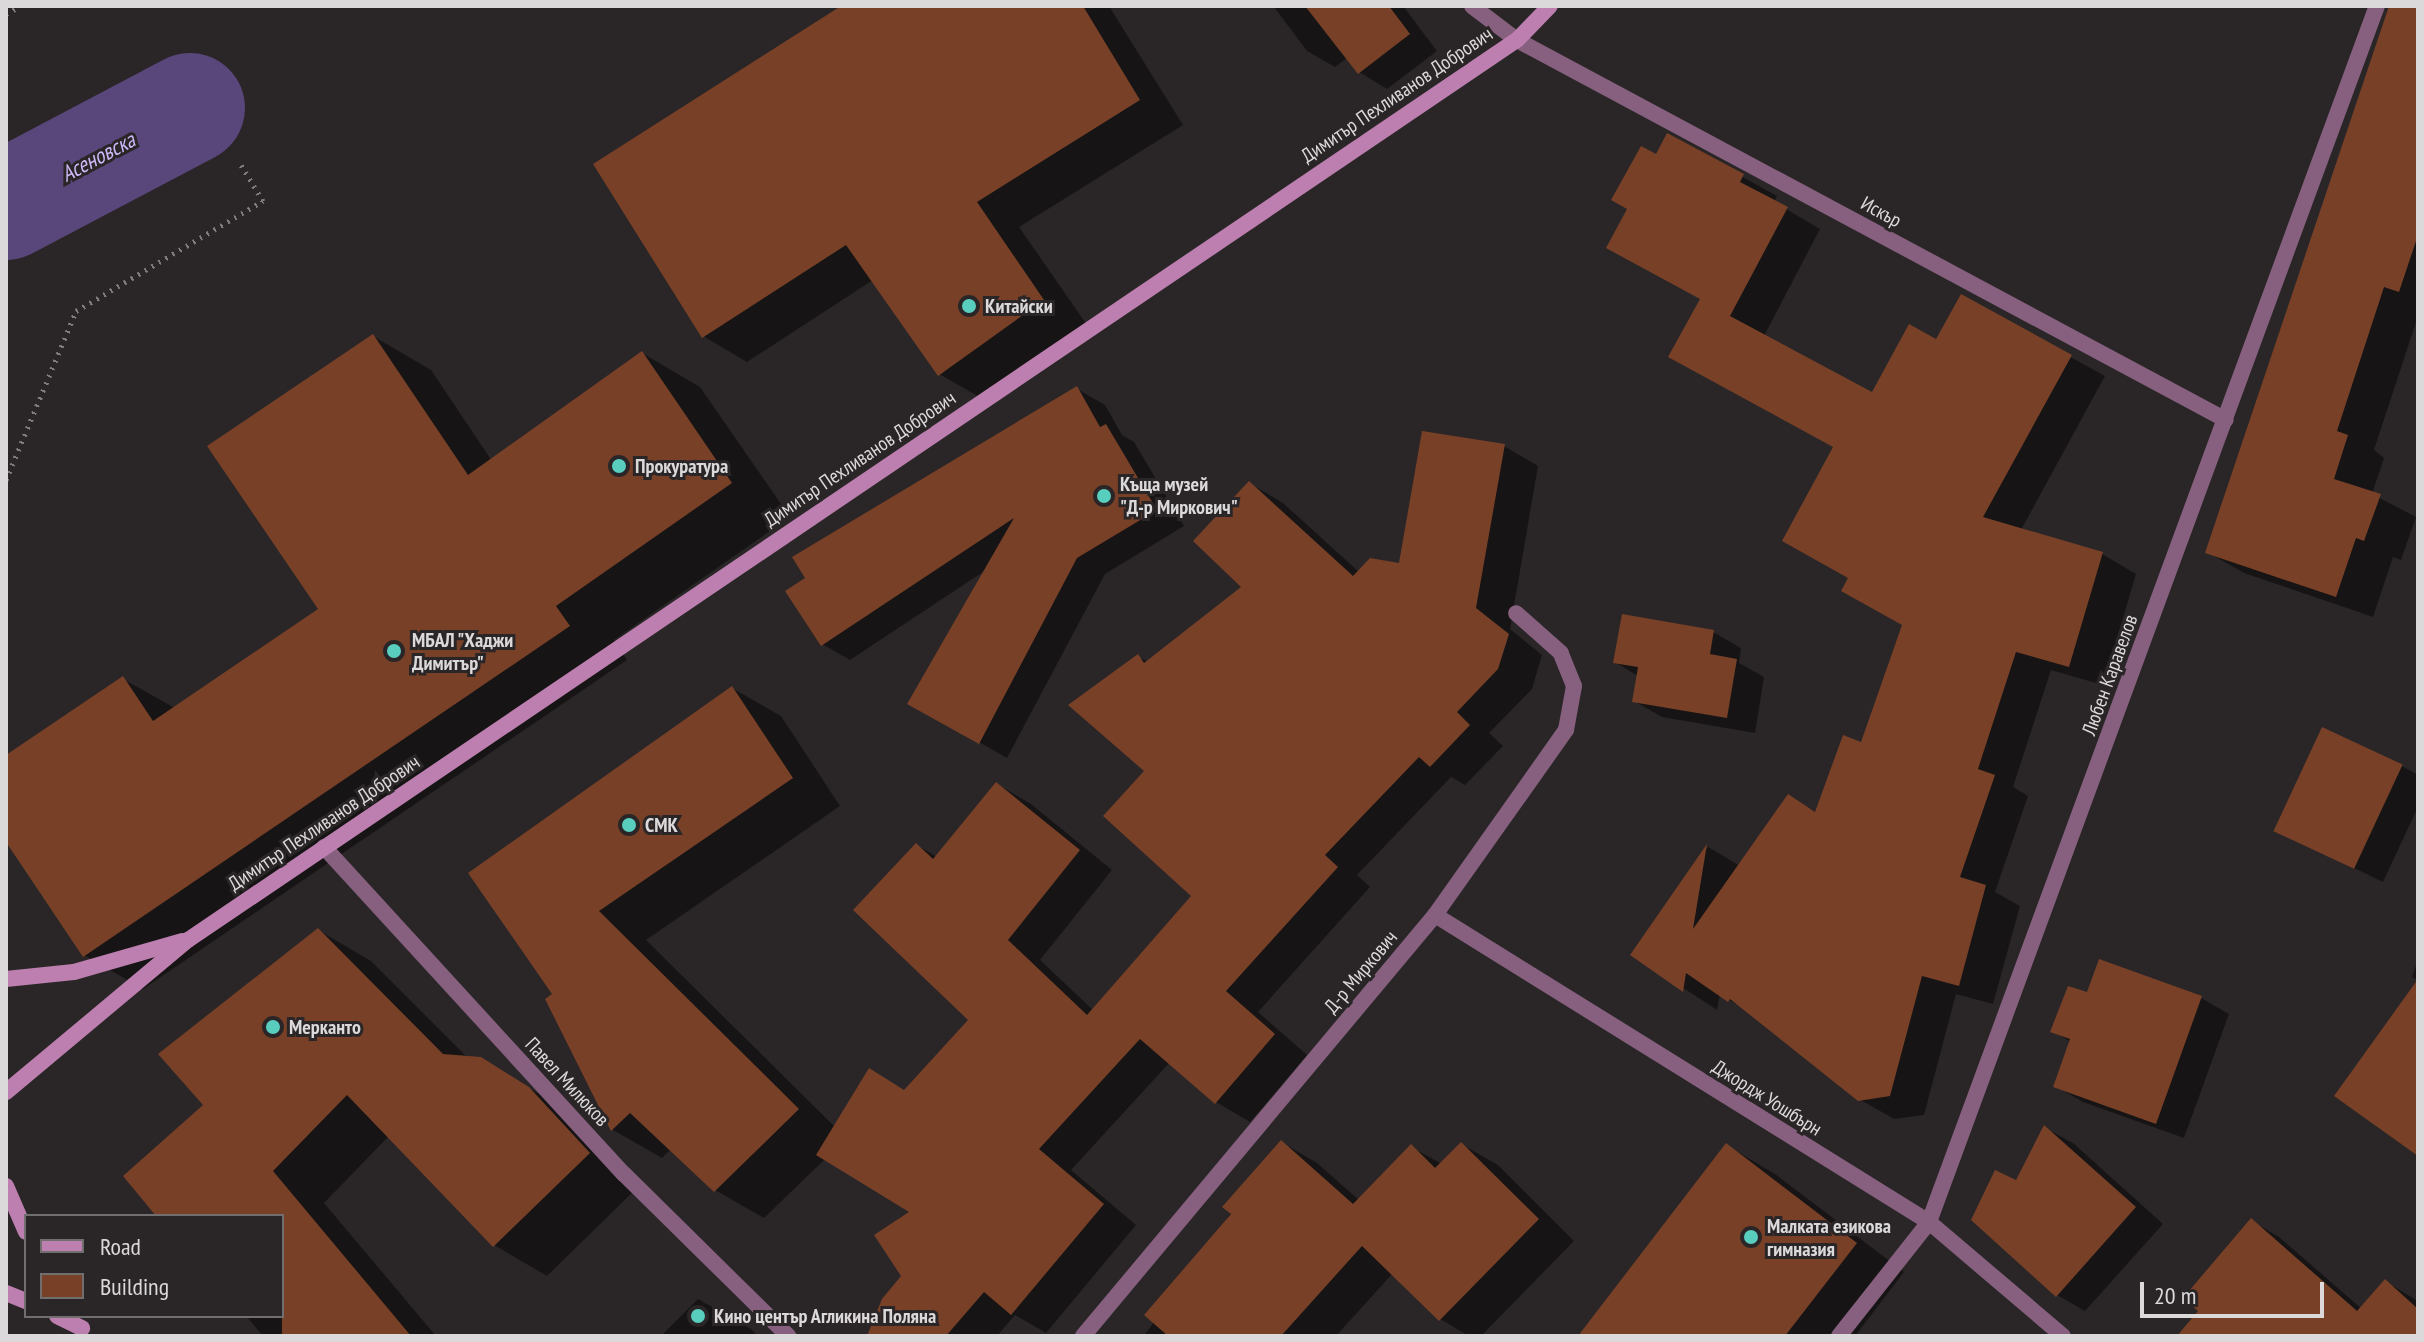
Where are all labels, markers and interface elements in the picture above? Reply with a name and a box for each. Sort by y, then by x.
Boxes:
street label: Димитър Пехливанов Добрович [1297,22,1497,168]
water label: Асеновска [57,127,139,187]
street label: Искър [1857,191,1905,233]
place label: Китайски [985,294,1053,318]
marker: Китайски [960,297,978,315]
street label: Димитър Пехливанов Добрович [760,386,960,532]
place label: Прокуратура [635,454,728,478]
marker: Прокуратура [610,457,628,475]
place label: Къща музей "Д-р Миркович" [1120,472,1238,519]
marker: Къща музей "Д-р Миркович" [1095,487,1113,505]
street label: Любен Каравелов [2077,611,2143,739]
place label: МБАЛ "Хаджи Димитър" [412,628,515,675]
marker: МБАЛ "Хаджи Димитър" [383,640,405,662]
street label: Димитър Пехливанов Добрович [224,750,424,896]
place label: СМК [645,813,678,837]
marker: СМК [620,816,638,834]
street label: Д-р Миркович [1319,926,1403,1018]
place label: Мерканто [289,1015,361,1039]
marker: Мерканто [264,1018,282,1036]
street label: Павел Милюков [520,1033,614,1131]
street label: Джордж Уошбърн [1708,1055,1826,1141]
legend [24,1214,284,1318]
place label: Малката езикова гимназия [1767,1214,1891,1261]
marker: Малката езикова гимназия [1742,1228,1760,1246]
text: Road [100,1231,141,1262]
scale bar [2144,1266,2328,1316]
text: Building [100,1271,169,1302]
text: 20 m [2154,1280,2196,1311]
place label: Кино център Агликина Поляна [714,1304,937,1328]
marker: Кино център Агликина Поляна [689,1307,707,1325]

